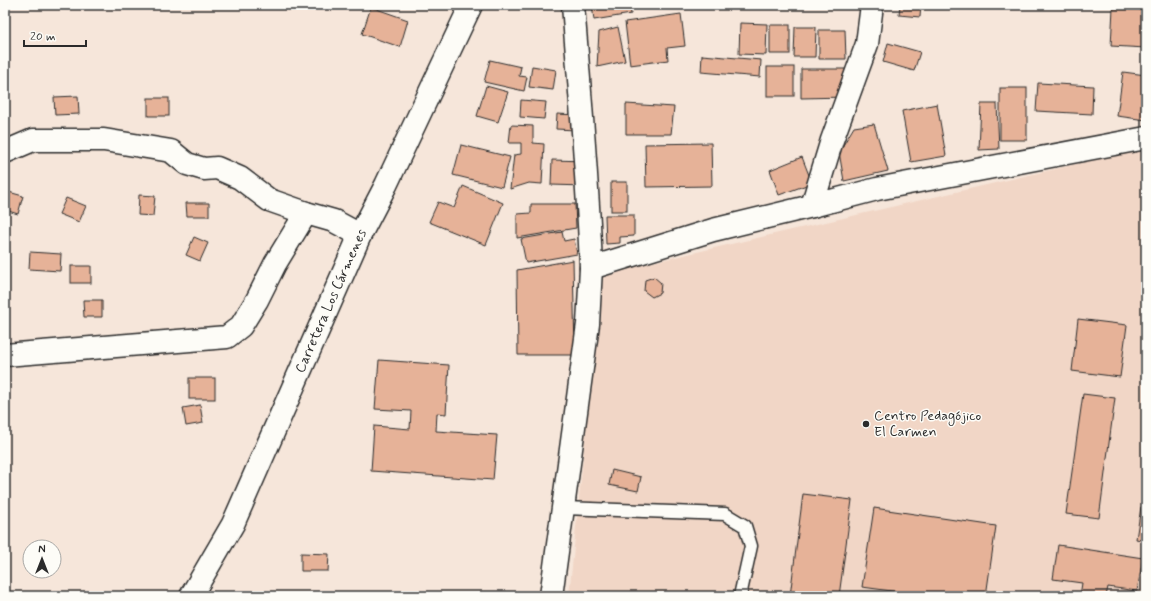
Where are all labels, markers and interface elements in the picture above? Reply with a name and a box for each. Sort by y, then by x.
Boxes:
scale bar [24,22,86,48]
text: 20 m [30,29,56,45]
street label: Carretera Los Cármenes [291,226,371,376]
place label: Centro Pedagójico El Carmen [874,407,982,441]
marker: Centro Pedagójico El Carmen [861,419,871,429]
north arrow [22,539,62,579]
text: N [38,543,46,557]

